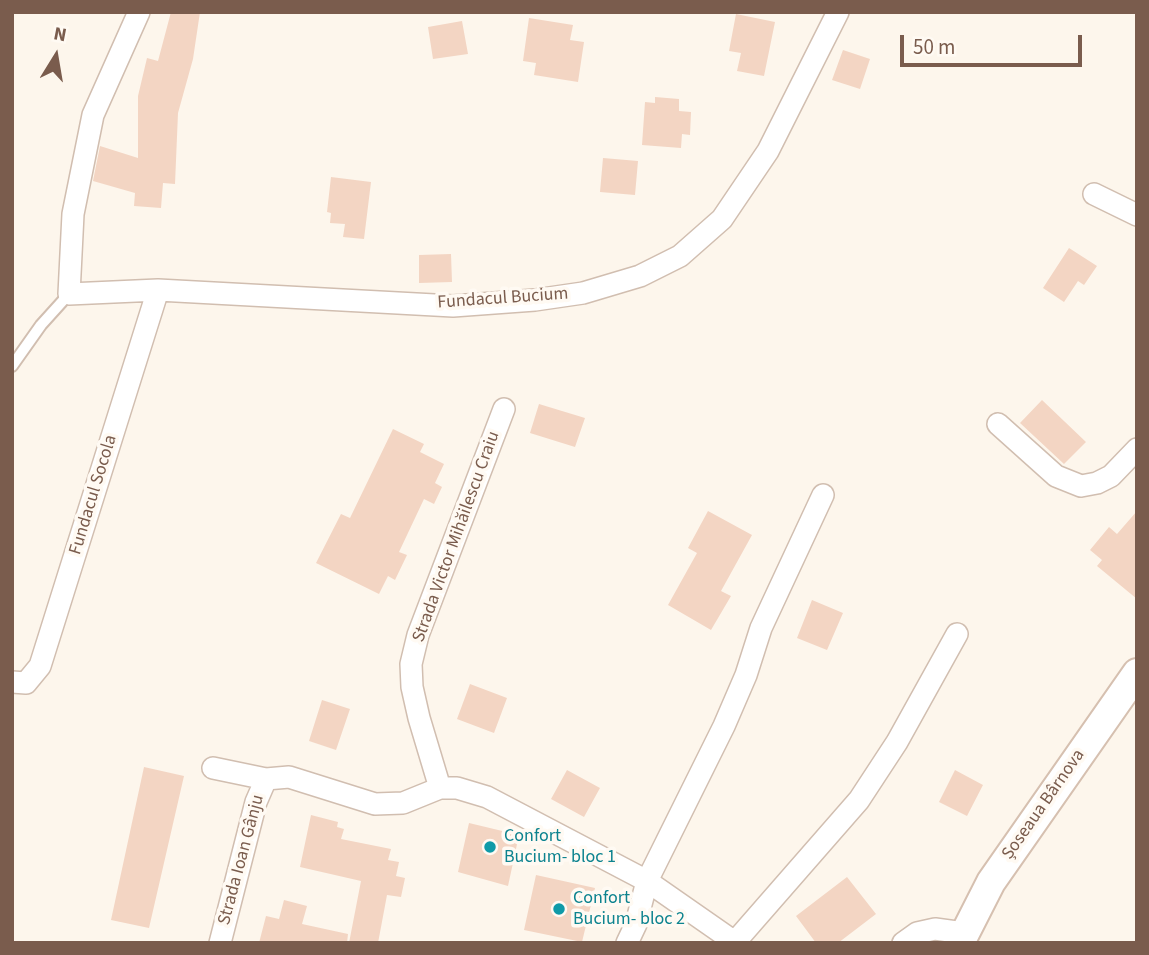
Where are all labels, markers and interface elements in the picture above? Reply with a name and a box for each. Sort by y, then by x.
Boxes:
text: N [51,20,69,49]
north arrow [21,21,91,91]
scale bar [904,21,1086,65]
text: 50 m [913,32,955,62]
street label: Fundacul Bucium [437,284,569,314]
street label: Strada Victor Mihăilescu Craiu [409,429,505,645]
street label: Fundacul Socola [66,433,122,557]
street label: Șoseaua Bârnova [998,746,1090,864]
street label: Strada Ioan Gânju [214,793,270,927]
place label: Confort Bucium- bloc 1 [504,826,616,868]
marker: Confort Bucium- bloc 1 [482,839,498,855]
place label: Confort Bucium- bloc 2 [573,888,685,930]
marker: Confort Bucium- bloc 2 [551,901,567,917]

